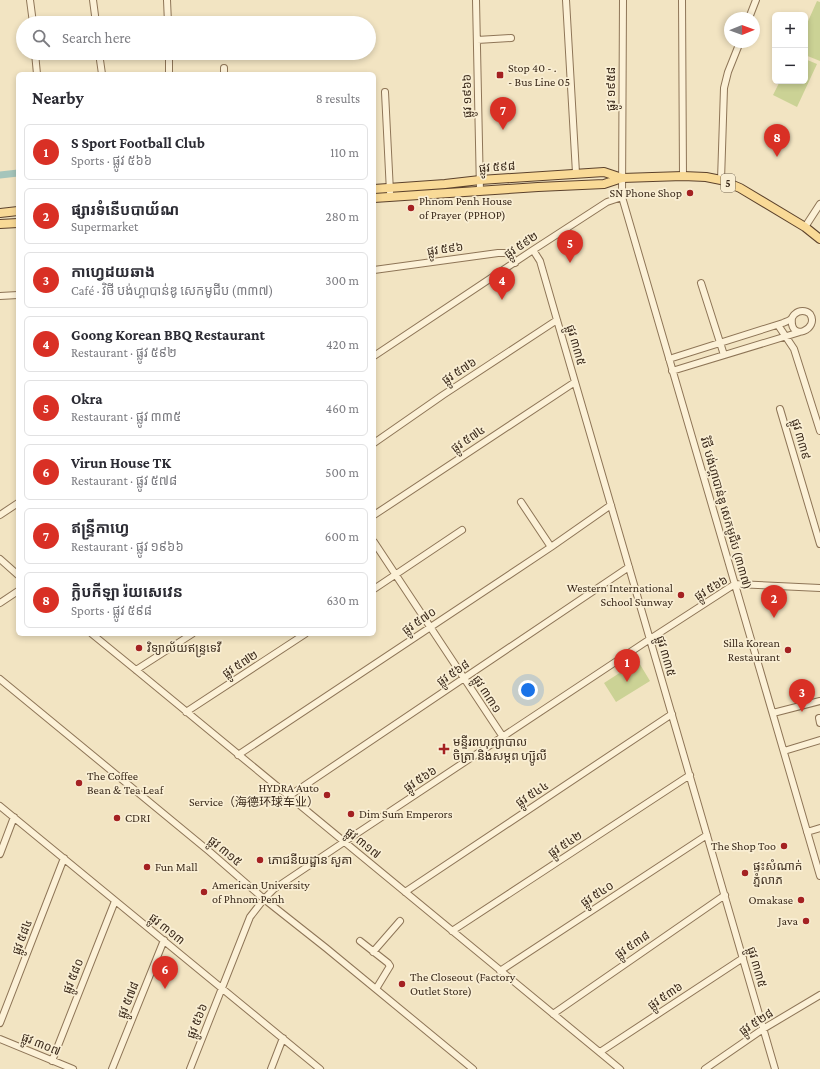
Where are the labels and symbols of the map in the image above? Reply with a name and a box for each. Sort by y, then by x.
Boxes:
north arrow [724,12,760,48]
place label: Stop 40 - . - Bus Line 05 [508,61,570,89]
street label: ផ្លូវ ១៩៥៨ [604,67,622,111]
marker: Stop 40 - . - Bus Line 05 [495,70,505,80]
street label: ផ្លូវ ១៩៦៦ [460,74,478,118]
pin: 7 [490,97,516,130]
pin: 8 [764,124,790,157]
street label: ផ្លូវ ៥៩៨ [478,159,516,179]
road number: 5 [721,174,735,192]
place label: SN Phone Shop [610,186,682,200]
marker: SN Phone Shop [685,188,695,198]
place label: Phnom Penh House of Prayer (PPHOP) [419,194,512,222]
marker: Phnom Penh House of Prayer (PPHOP) [406,203,416,213]
street label: ផ្លូវ ៥៩២ [501,229,543,264]
pin: 5 [557,230,583,263]
street label: ផ្លូវ ៥៩៦ [426,240,465,262]
pin: 4 [489,267,515,300]
street label: ផ្លូវ ៣៣៥ [560,323,589,368]
street label: ផ្លូវ ៥៧៦ [439,355,481,390]
street label: ផ្លូវ ៣៣៩ [785,417,814,462]
street label: ផ្លូវ ៥៧៤ [448,422,490,458]
street label: វិថី បង់ហ្គាបាន់ឌូ សេកមូជីប (៣៣៧) [697,435,755,591]
street label: ផ្លូវ ៥៦៦ [692,573,732,606]
place label: Western International School Sunway [567,581,673,609]
pin: 2 [761,585,787,618]
marker: Western International School Sunway [676,590,686,600]
street label: ផ្លូវ ៥៧០ [399,604,441,640]
street label: ផ្លូវ ៣៣៥ [650,634,679,679]
place label: Silla Korean Restaurant [723,636,781,664]
place label: វិទ្យាល័យឥន្រ្ទទេវី [147,641,222,658]
marker: វិទ្យាល័យឥន្រ្ទទេវី [134,643,144,653]
marker: Silla Korean Restaurant [783,645,793,655]
street label: ផ្លូវ ៥៧២ [219,647,262,684]
pin: 1 [614,649,640,682]
street label: ផ្លូវ ៥៦៨ [434,657,474,692]
street label: ផ្លូវ ៣៣១ [467,673,504,717]
pin: 3 [789,679,815,712]
your location [518,680,538,700]
place label: មន្ទីរពហុព្យាបាល ចិត្រា និងសម្ភព ហ្ស៊ូលី [453,735,547,766]
marker: មន្ទីរពហុព្យាបាល ចិត្រា និងសម្ភព ហ្ស៊ូលី [438,743,450,755]
street label: ផ្លូវ ៥៦៦ [401,763,441,798]
place label: The Coffee Bean & Tea Leaf [87,769,165,797]
marker: The Coffee Bean & Tea Leaf [74,778,84,788]
street label: ផ្លូវ ៥៤៤ [513,778,553,813]
place label: HYDRA Auto Service（海德环球车业） [189,781,319,809]
marker: HYDRA Auto Service（海德环球车业） [322,790,332,800]
place label: Dim Sum Emperors [359,807,453,821]
marker: Dim Sum Emperors [346,809,356,819]
place label: CDRI [125,811,151,825]
marker: CDRI [112,813,122,823]
street label: ផ្លូវ ៣១៧ [340,825,383,864]
street label: ផ្លូវ ៥៤២ [545,828,587,863]
street label: ផ្លូវ ៣១៥ [203,833,245,872]
place label: The Shop Too [711,839,776,853]
marker: The Shop Too [779,841,789,851]
place label: ភោជនីយដ្ឋាន សួគា [268,853,352,867]
marker: ភោជនីយដ្ឋាន សួគា [255,855,265,865]
place label: ផ្ទះសំណាក់ ភ្នំលាភ [753,859,802,887]
place label: Fun Mall [155,860,198,874]
marker: Fun Mall [142,862,152,872]
marker: ផ្ទះសំណាក់ ភ្នំលាភ [740,868,750,878]
place label: American University of Phnom Penh [212,878,310,906]
street label: ផ្លូវ ៥៤០ [578,878,618,913]
marker: American University of Phnom Penh [199,887,209,897]
place label: Omakase [749,893,793,907]
marker: Omakase [796,895,806,905]
street label: ផ្លូវ ៣១៣ [144,910,188,950]
place label: Java [777,914,798,928]
marker: Java [801,916,811,926]
street label: ផ្លូវ ៥៨៤ [9,917,38,958]
street label: ផ្លូវ ៥៣៨ [612,928,654,965]
street label: ផ្លូវ ៣៣៥ [741,945,770,990]
street label: ផ្លូវ ៥៨០ [60,956,90,997]
pin: 6 [152,956,178,989]
place label: The Closeout (Factory Outlet Store) [410,970,516,998]
marker: The Closeout (Factory Outlet Store) [397,979,407,989]
street label: ផ្លូវ ៥៣៦ [645,979,687,1016]
street label: ផ្លូវ ៥៧៨ [114,980,145,1022]
street label: ផ្លូវ ៥៦៦ [184,1001,214,1042]
street label: ផ្លូវ ៥២៨ [736,1006,778,1041]
street label: ផ្លូវ ៣០៧ [18,1030,63,1061]

